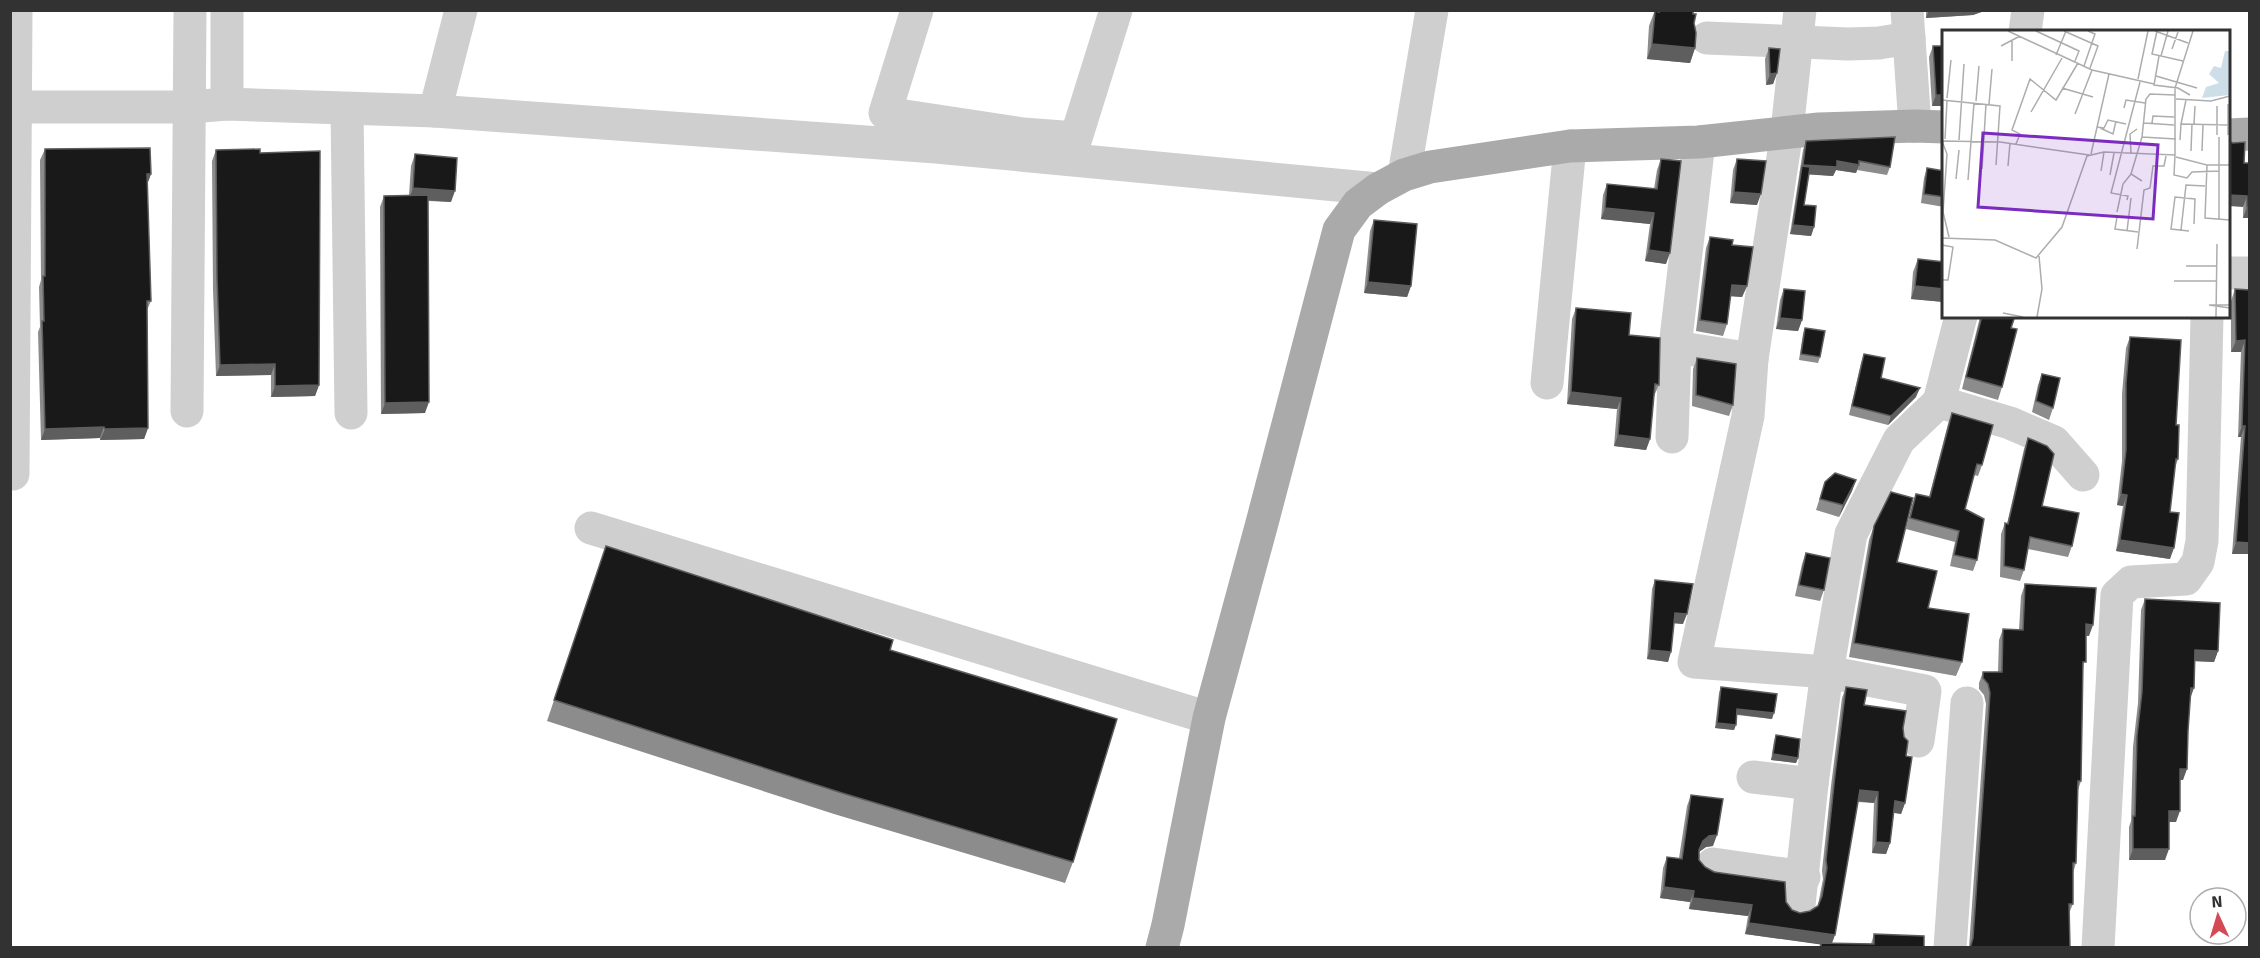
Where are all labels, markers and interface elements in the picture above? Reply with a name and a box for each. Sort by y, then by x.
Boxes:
inset map [1942,30,2230,318]
north arrow [2188,886,2248,946]
text: N [2211,892,2223,912]

